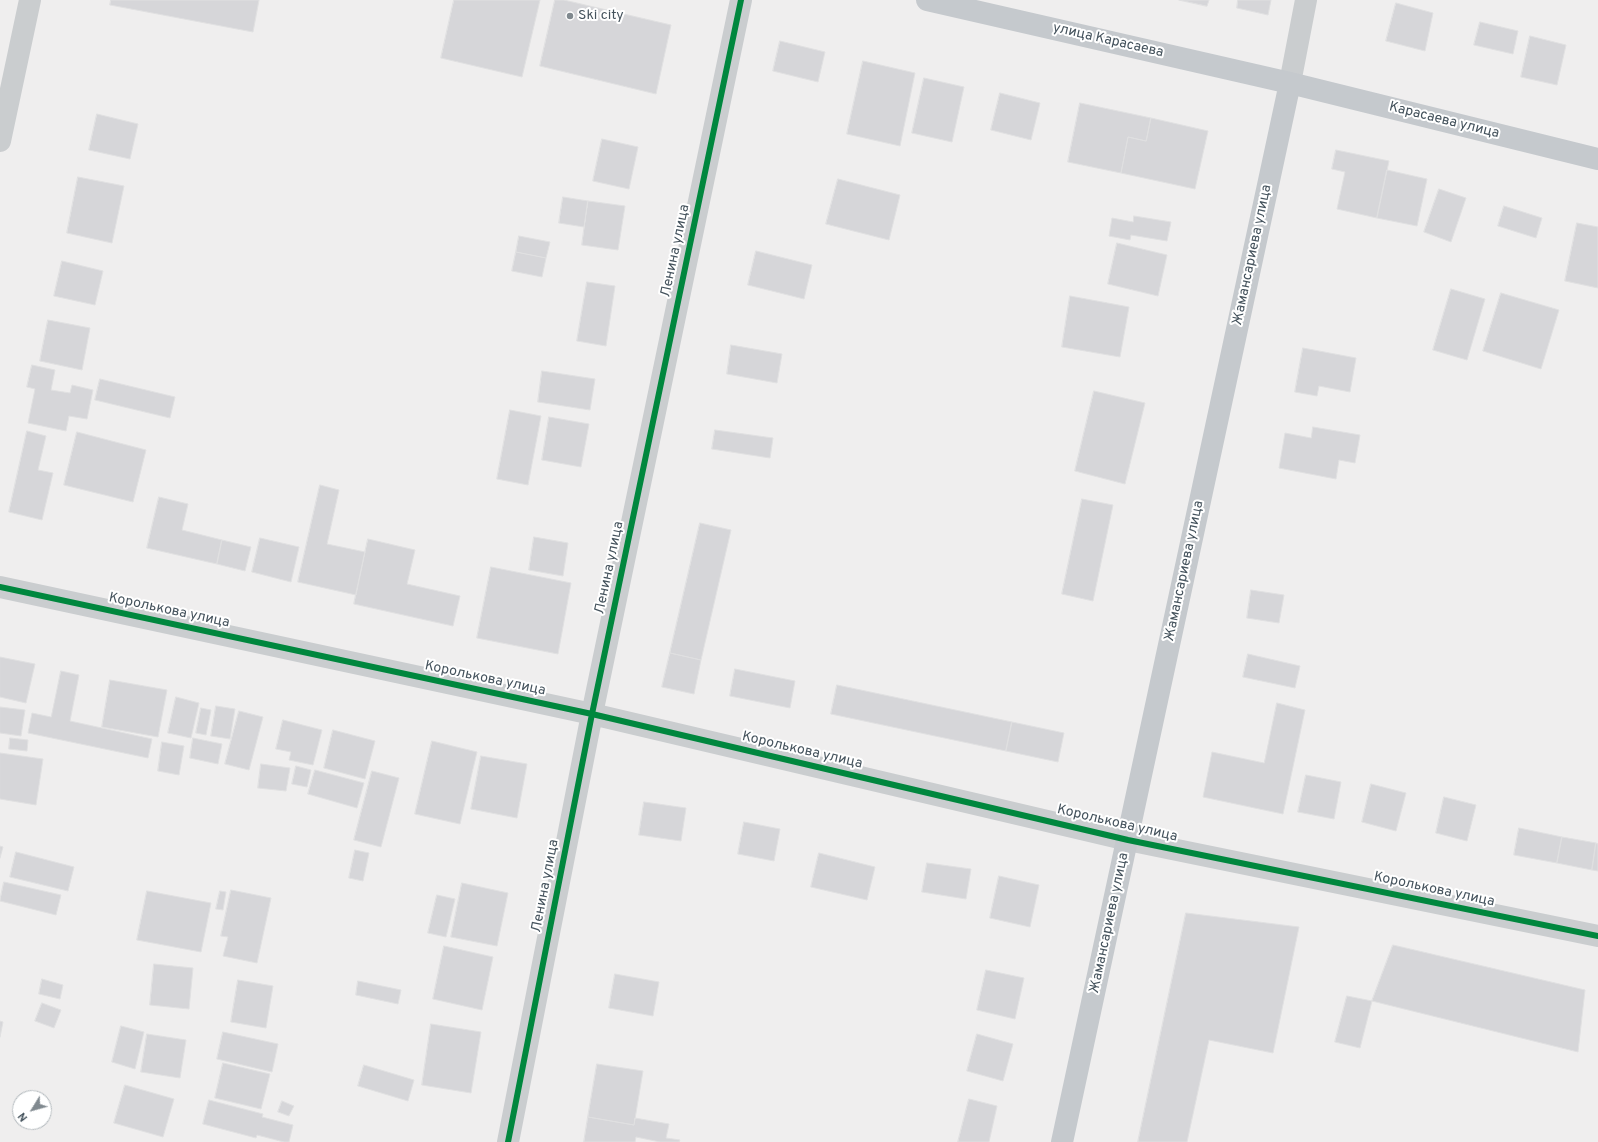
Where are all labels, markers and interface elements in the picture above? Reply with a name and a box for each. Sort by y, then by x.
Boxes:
place label: Ski city [578,8,624,24]
marker: Ski city [565,11,575,21]
street label: улица Карасаева [1051,20,1165,62]
street label: Карасаева улица [1387,99,1501,143]
street label: Жамансариева улица [1230,183,1276,327]
street label: Ленина улица [658,203,694,299]
street label: Жамансариева улица [1162,499,1208,643]
street label: Ленина улица [592,520,628,616]
street label: Королькова улица [107,590,231,632]
street label: Королькова улица [423,658,547,700]
street label: Королькова улица [740,729,864,773]
street label: Королькова улица [1055,802,1179,846]
street label: Ленина улица [529,838,563,934]
street label: Жамансариева улица [1087,851,1133,995]
street label: Королькова улица [1372,869,1496,911]
north arrow [12,1090,52,1130]
text: N [15,1109,31,1124]

